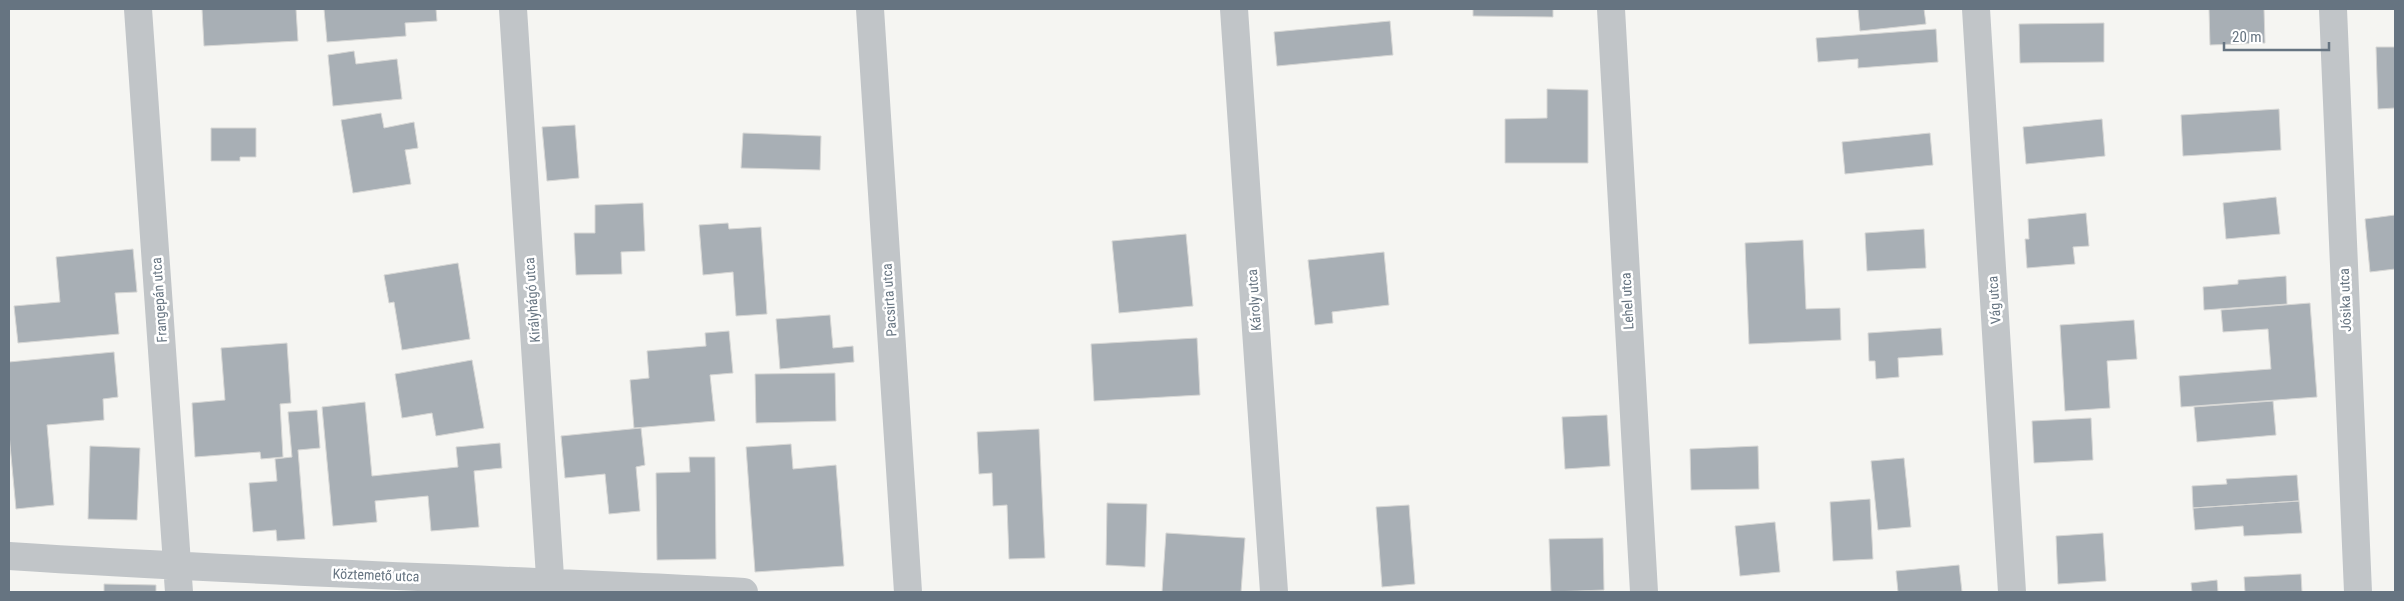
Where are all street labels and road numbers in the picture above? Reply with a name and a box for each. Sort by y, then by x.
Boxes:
street label: Frangepán utca [148,257,170,343]
street label: Királyhágó utca [521,257,543,343]
street label: Pacsirta utca [878,263,900,337]
street label: Jósika utca [2336,268,2354,332]
street label: Károly utca [1244,269,1264,331]
street label: Lehel utca [1618,272,1636,330]
street label: Vág utca [1984,275,2004,325]
street label: Köztemető utca [332,565,420,585]

